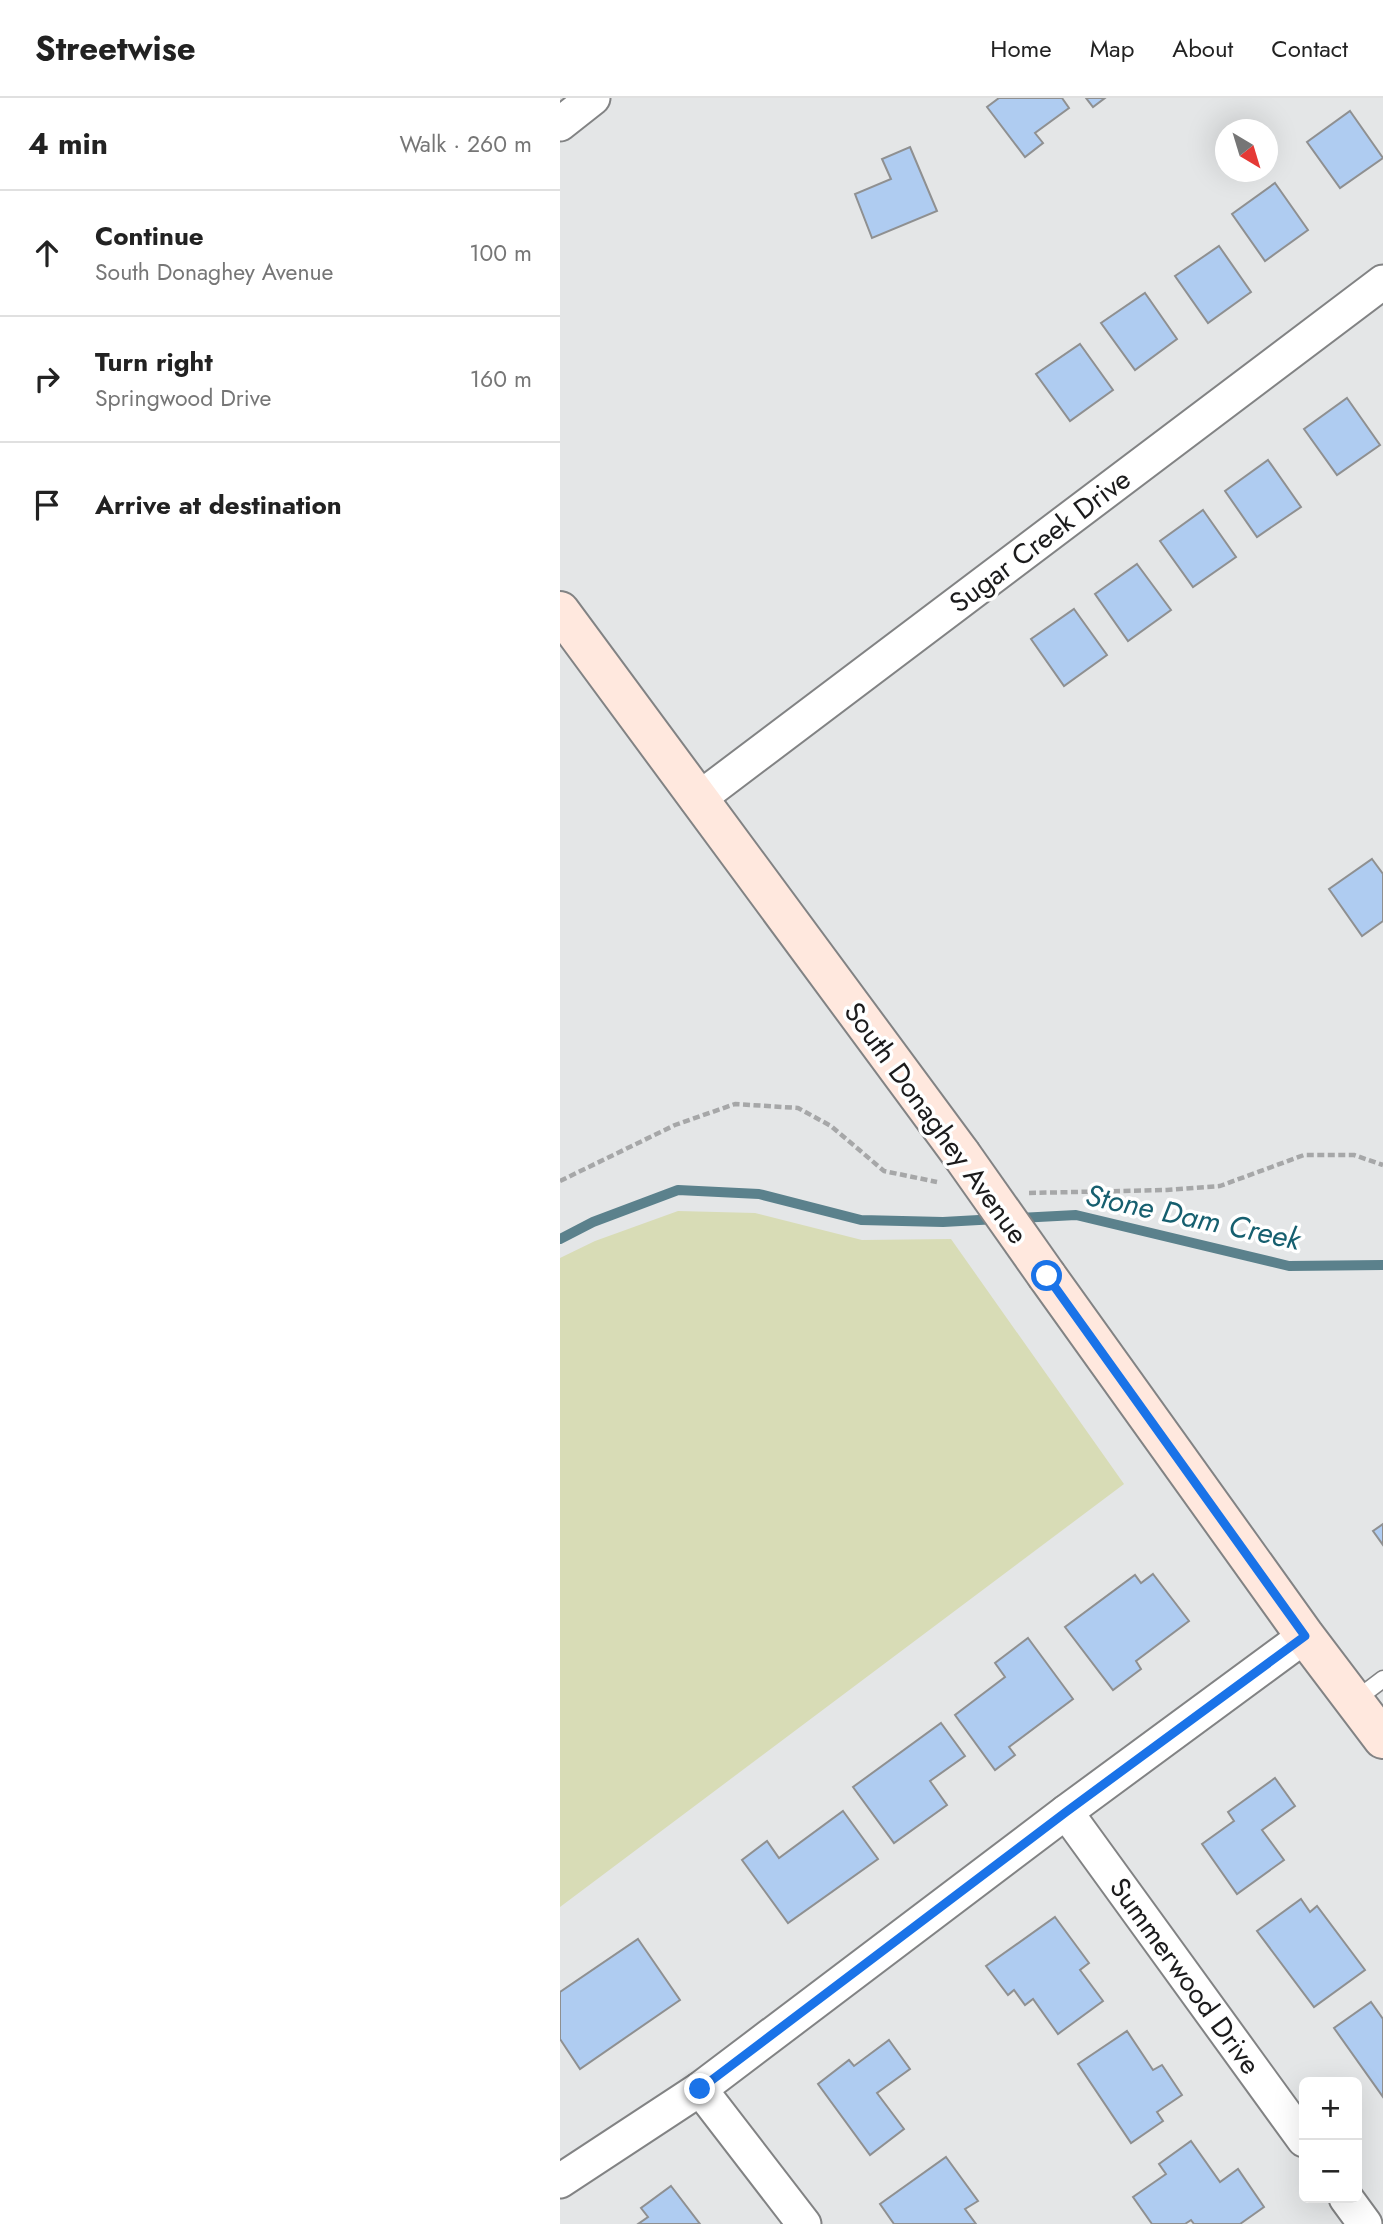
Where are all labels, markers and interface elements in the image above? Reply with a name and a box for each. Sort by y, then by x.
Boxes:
text: Streetwise [35,25,196,72]
text: Home [990,31,1052,66]
text: Map [1090,31,1134,66]
text: About [1172,31,1233,66]
text: Contact [1271,31,1348,66]
north arrow [1215,119,1278,182]
text: 4 min [28,122,108,165]
text: Walk · 260 m [399,127,532,161]
text: Continue [95,217,204,255]
icon: ahead [28,234,66,272]
text: 100 m [469,236,532,270]
text: South Donaghey Avenue [95,255,333,289]
text: Turn right [95,343,213,381]
icon: right [28,360,66,398]
text: 160 m [470,362,532,396]
text: Springwood Drive [95,381,271,415]
street label: Sugar Creek Drive [941,459,1139,623]
icon: arrive [28,486,66,524]
text: Arrive at destination [95,486,342,524]
street label: South Donaghey Avenue [834,994,1038,1252]
water label: Stone Dam Creek [1082,1173,1306,1261]
route start [1031,1260,1062,1291]
street label: Summerwood Drive [1100,1869,1270,2083]
route end [684,2073,715,2104]
map controls [1299,2077,1362,2203]
button: + [1299,2077,1362,2140]
button: − [1299,2140,1362,2203]

